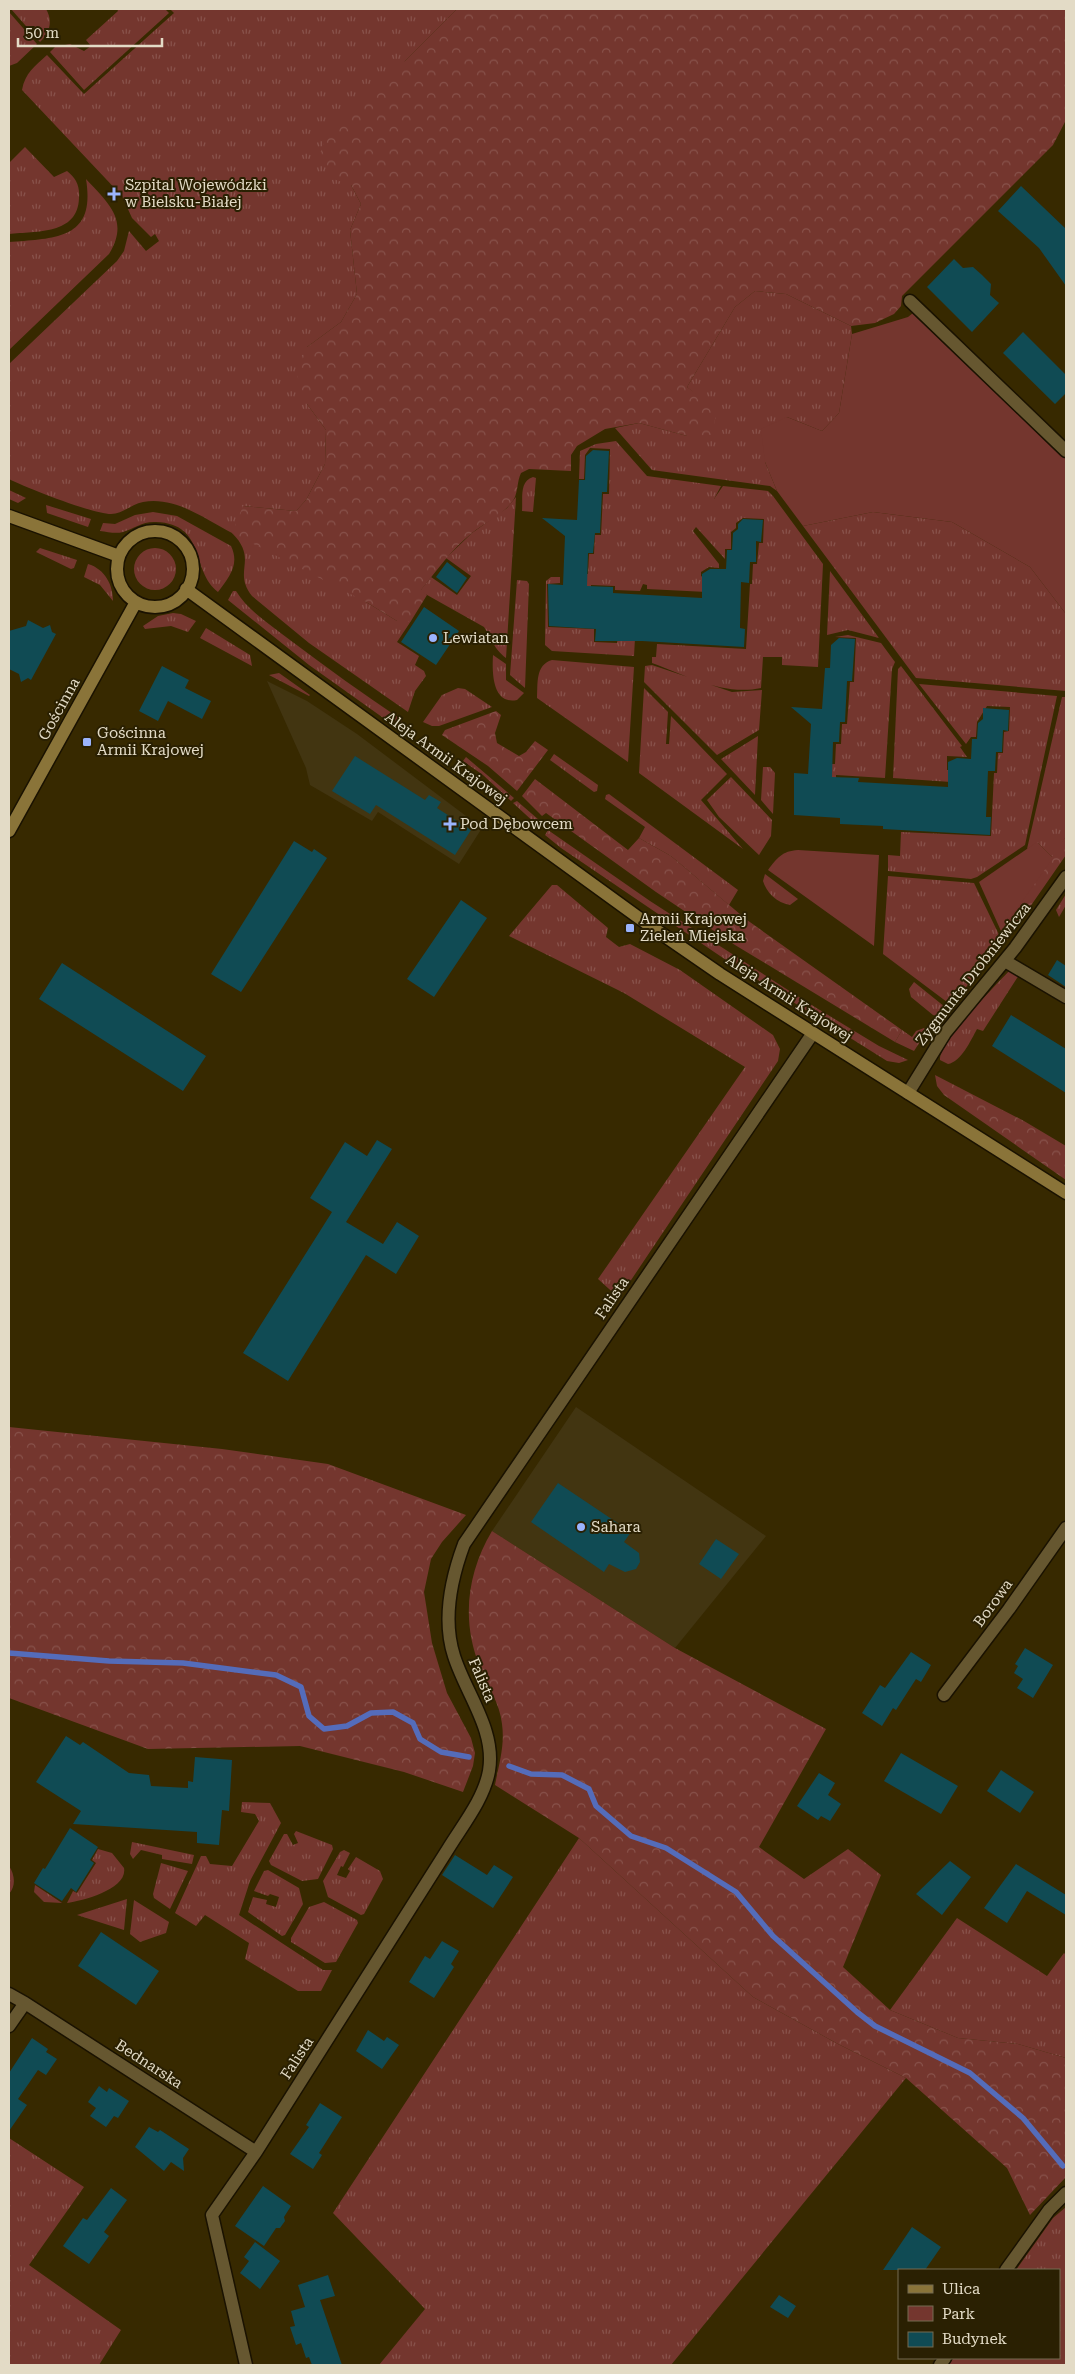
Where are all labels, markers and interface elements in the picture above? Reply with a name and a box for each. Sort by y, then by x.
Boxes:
scale bar [18,15,161,47]
text: 50 m [25,24,60,42]
place label: Szpital Wojewódzki w Bielsku-Białej [125,176,267,211]
marker: Szpital Wojewódzki w Bielsku-Białej [107,187,121,201]
place label: Lewiatan [443,629,509,647]
marker: Lewiatan [427,632,439,644]
street label: Gościnna [34,675,84,743]
street label: Aleja Armii Krajowej [381,708,511,808]
place label: Gościnna Armii Krajowej [97,724,204,759]
marker: Gościnna Armii Krajowej [81,736,93,748]
place label: Pod Dębowcem [460,815,573,833]
marker: Pod Dębowcem [444,818,456,830]
street label: Zygmunta Drobniewicza [912,899,1034,1049]
place label: Armii Krajowej Zieleń Miejska [640,910,747,945]
marker: Armii Krajowej Zieleń Miejska [624,922,636,934]
street label: Aleja Armii Krajowej [723,950,855,1046]
street label: Falista [591,1274,633,1322]
place label: Sahara [591,1518,641,1536]
marker: Sahara [575,1521,587,1533]
street label: Borowa [970,1576,1016,1630]
street label: Falista [465,1655,499,1705]
street label: Falista [277,2034,317,2082]
street label: Bednarska [112,2036,186,2092]
legend [898,2269,1060,2359]
text: Ulica [942,2280,980,2298]
text: Park [942,2305,976,2323]
text: Budynek [942,2330,1007,2348]

